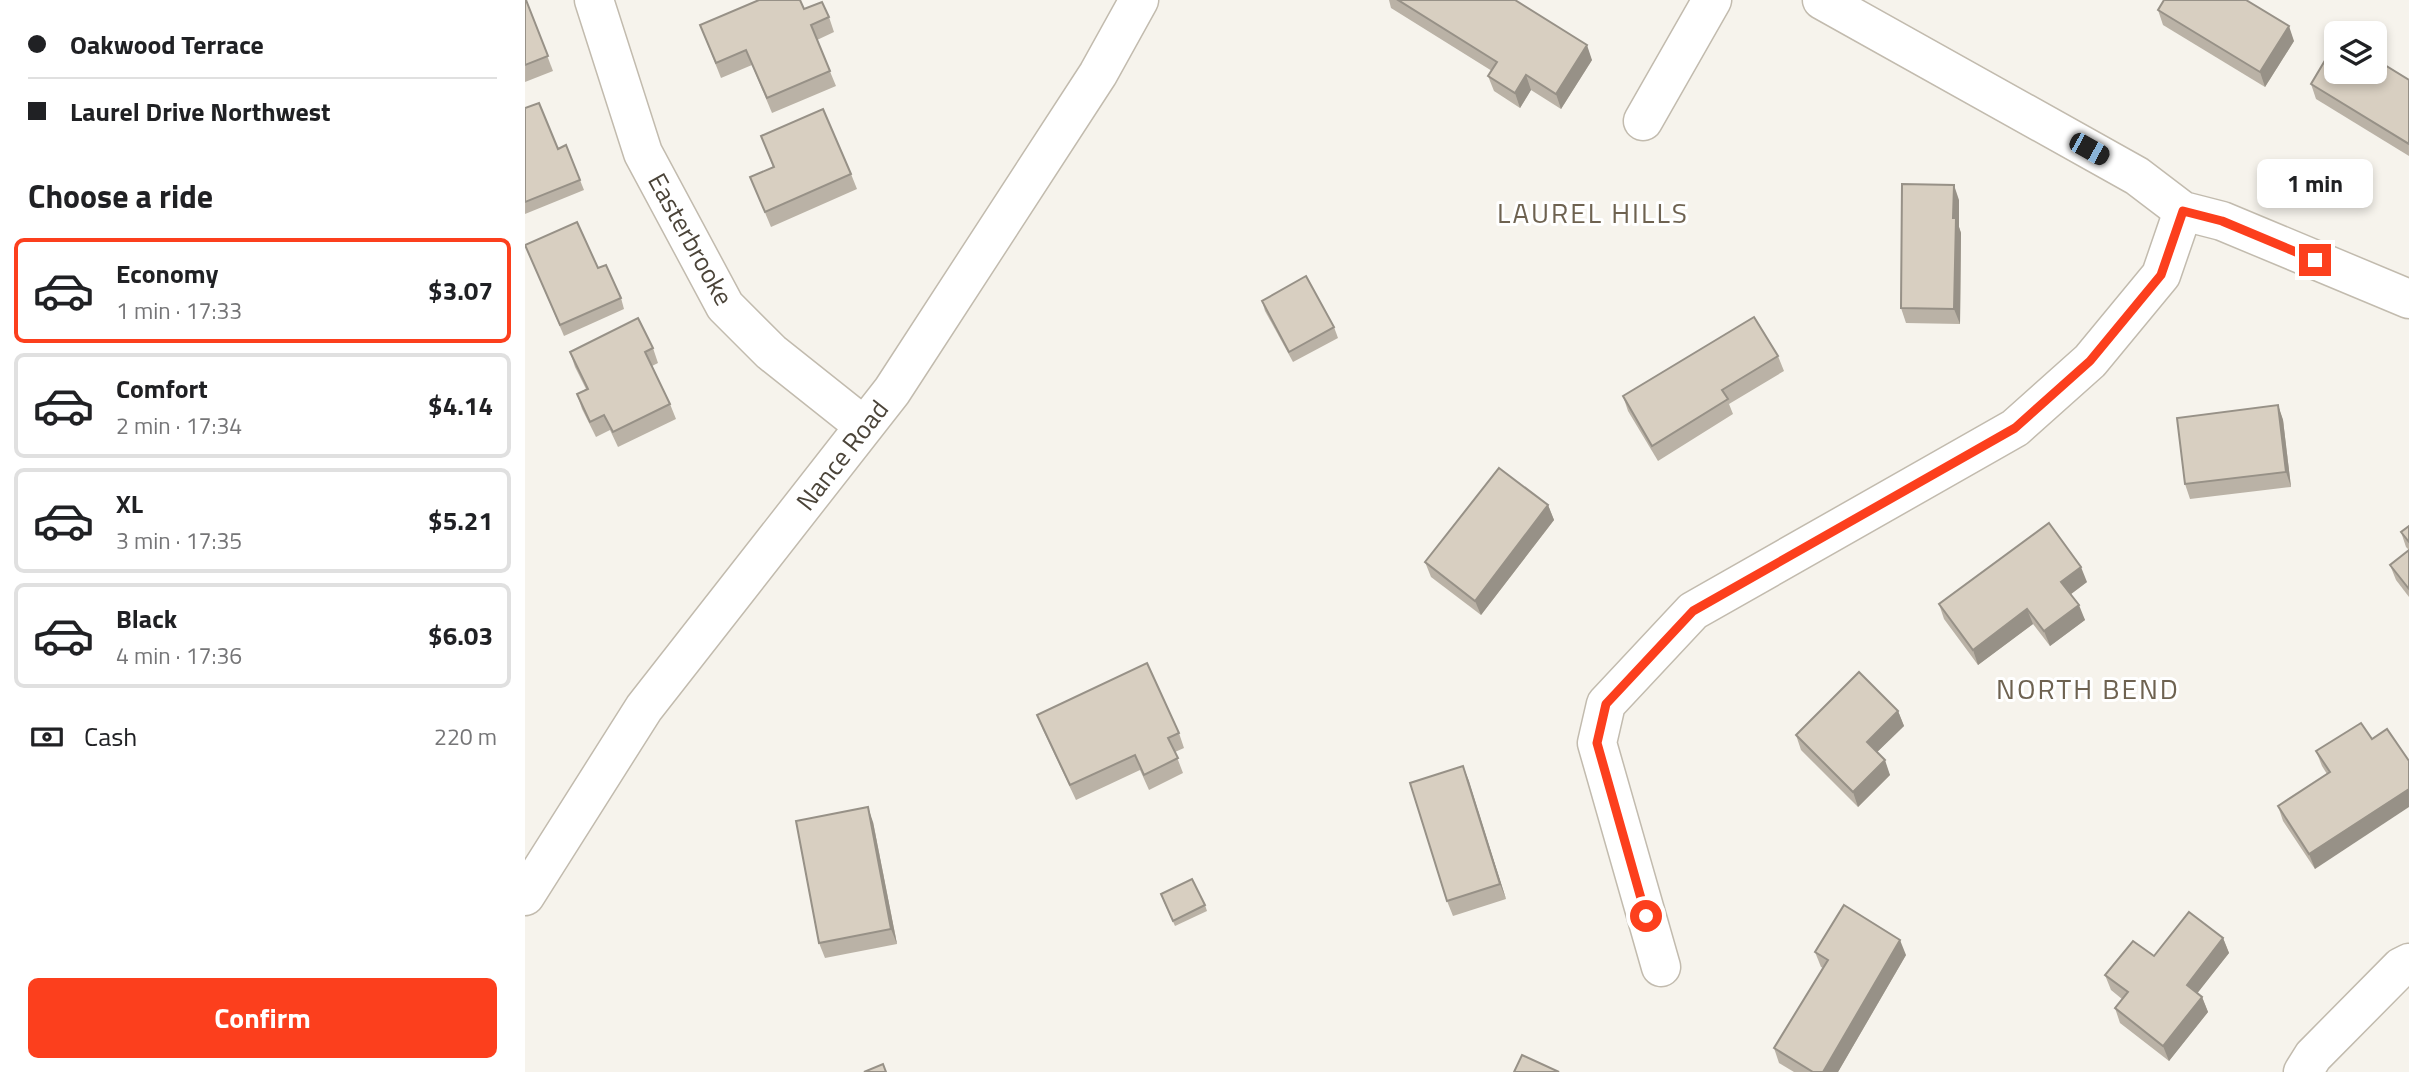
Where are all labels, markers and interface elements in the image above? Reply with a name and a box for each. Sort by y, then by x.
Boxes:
map controls [2324,21,2387,84]
button: layers [2324,21,2387,84]
text: Oakwood Terrace [70,25,264,64]
text: Laurel Drive Northwest [70,92,331,131]
car [2066,130,2113,168]
callout: 1 min [2257,159,2373,208]
street label: Easterbrooke [639,166,743,312]
text: 1 min [2287,166,2343,201]
text: Choose a ride [28,172,213,220]
district label: LAUREL HILLS [1497,191,1689,234]
route end [2299,244,2331,276]
text: Economy [116,254,218,293]
icon: car [32,259,95,322]
text: $3.07 [428,271,493,310]
text: 1 min · 17:33 [116,293,242,328]
text: Comfort [116,369,208,408]
icon: car [32,374,95,437]
text: $4.14 [428,386,493,425]
street label: Nance Road [786,391,898,519]
text: 2 min · 17:34 [116,408,242,443]
text: XL [116,484,143,523]
icon: car [32,489,95,552]
text: $5.21 [428,501,493,540]
text: 3 min · 17:35 [116,523,242,558]
text: Black [116,599,177,638]
icon: car [32,604,95,667]
text: $6.03 [428,616,493,655]
text: 4 min · 17:36 [116,638,242,673]
district label: NORTH BEND [1996,667,2180,710]
text: Cash [84,717,137,756]
icon: cash [28,718,66,756]
text: 220 m [434,719,497,754]
route start [1630,900,1662,932]
button: Confirm [28,978,497,1058]

